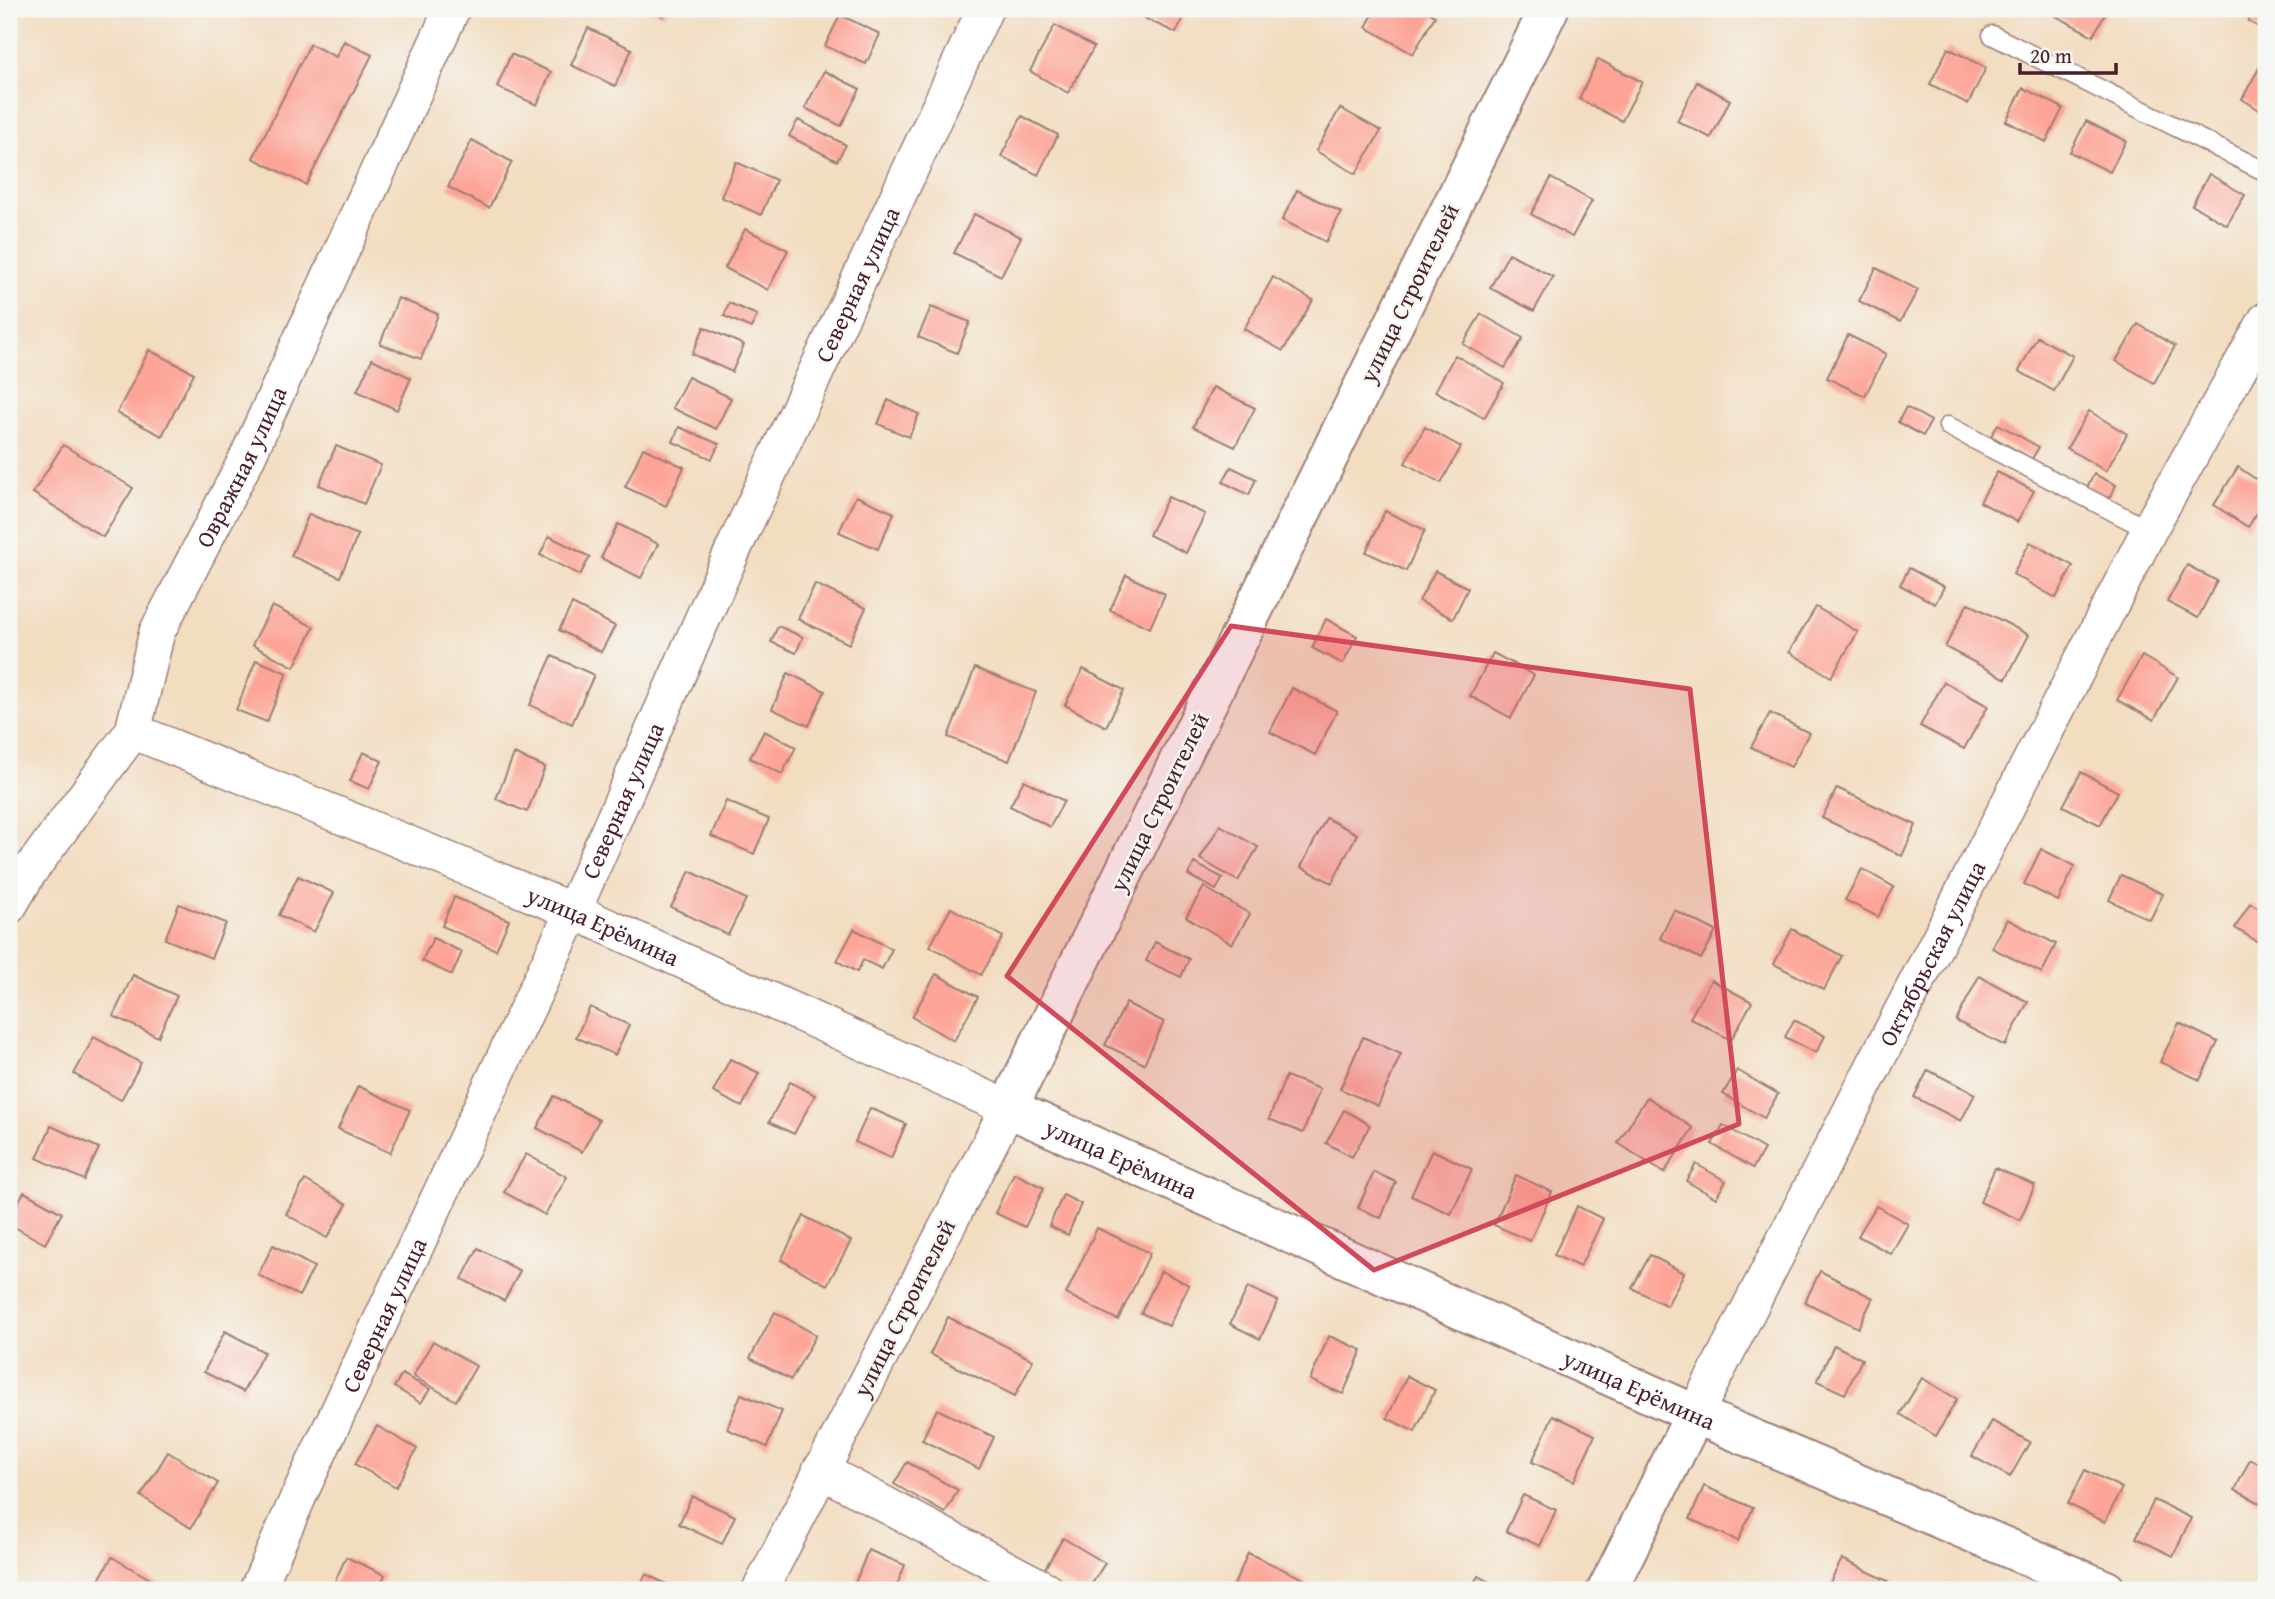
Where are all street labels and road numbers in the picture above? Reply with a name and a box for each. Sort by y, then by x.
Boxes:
street label: улица Строителей [1350,197,1468,390]
street label: Северная улица [806,200,908,368]
street label: Овражная улица [186,380,295,553]
street label: улица Строителей [1100,706,1218,899]
street label: Северная улица [572,716,672,884]
street label: Октябрьская улица [1869,854,1994,1052]
street label: улица Ерёмина [521,876,686,975]
street label: улица Ерёмина [1039,1109,1204,1208]
street label: улица Строителей [844,1213,964,1404]
street label: Северная улица [332,1231,435,1398]
street label: улица Ерёмина [1557,1340,1721,1438]

